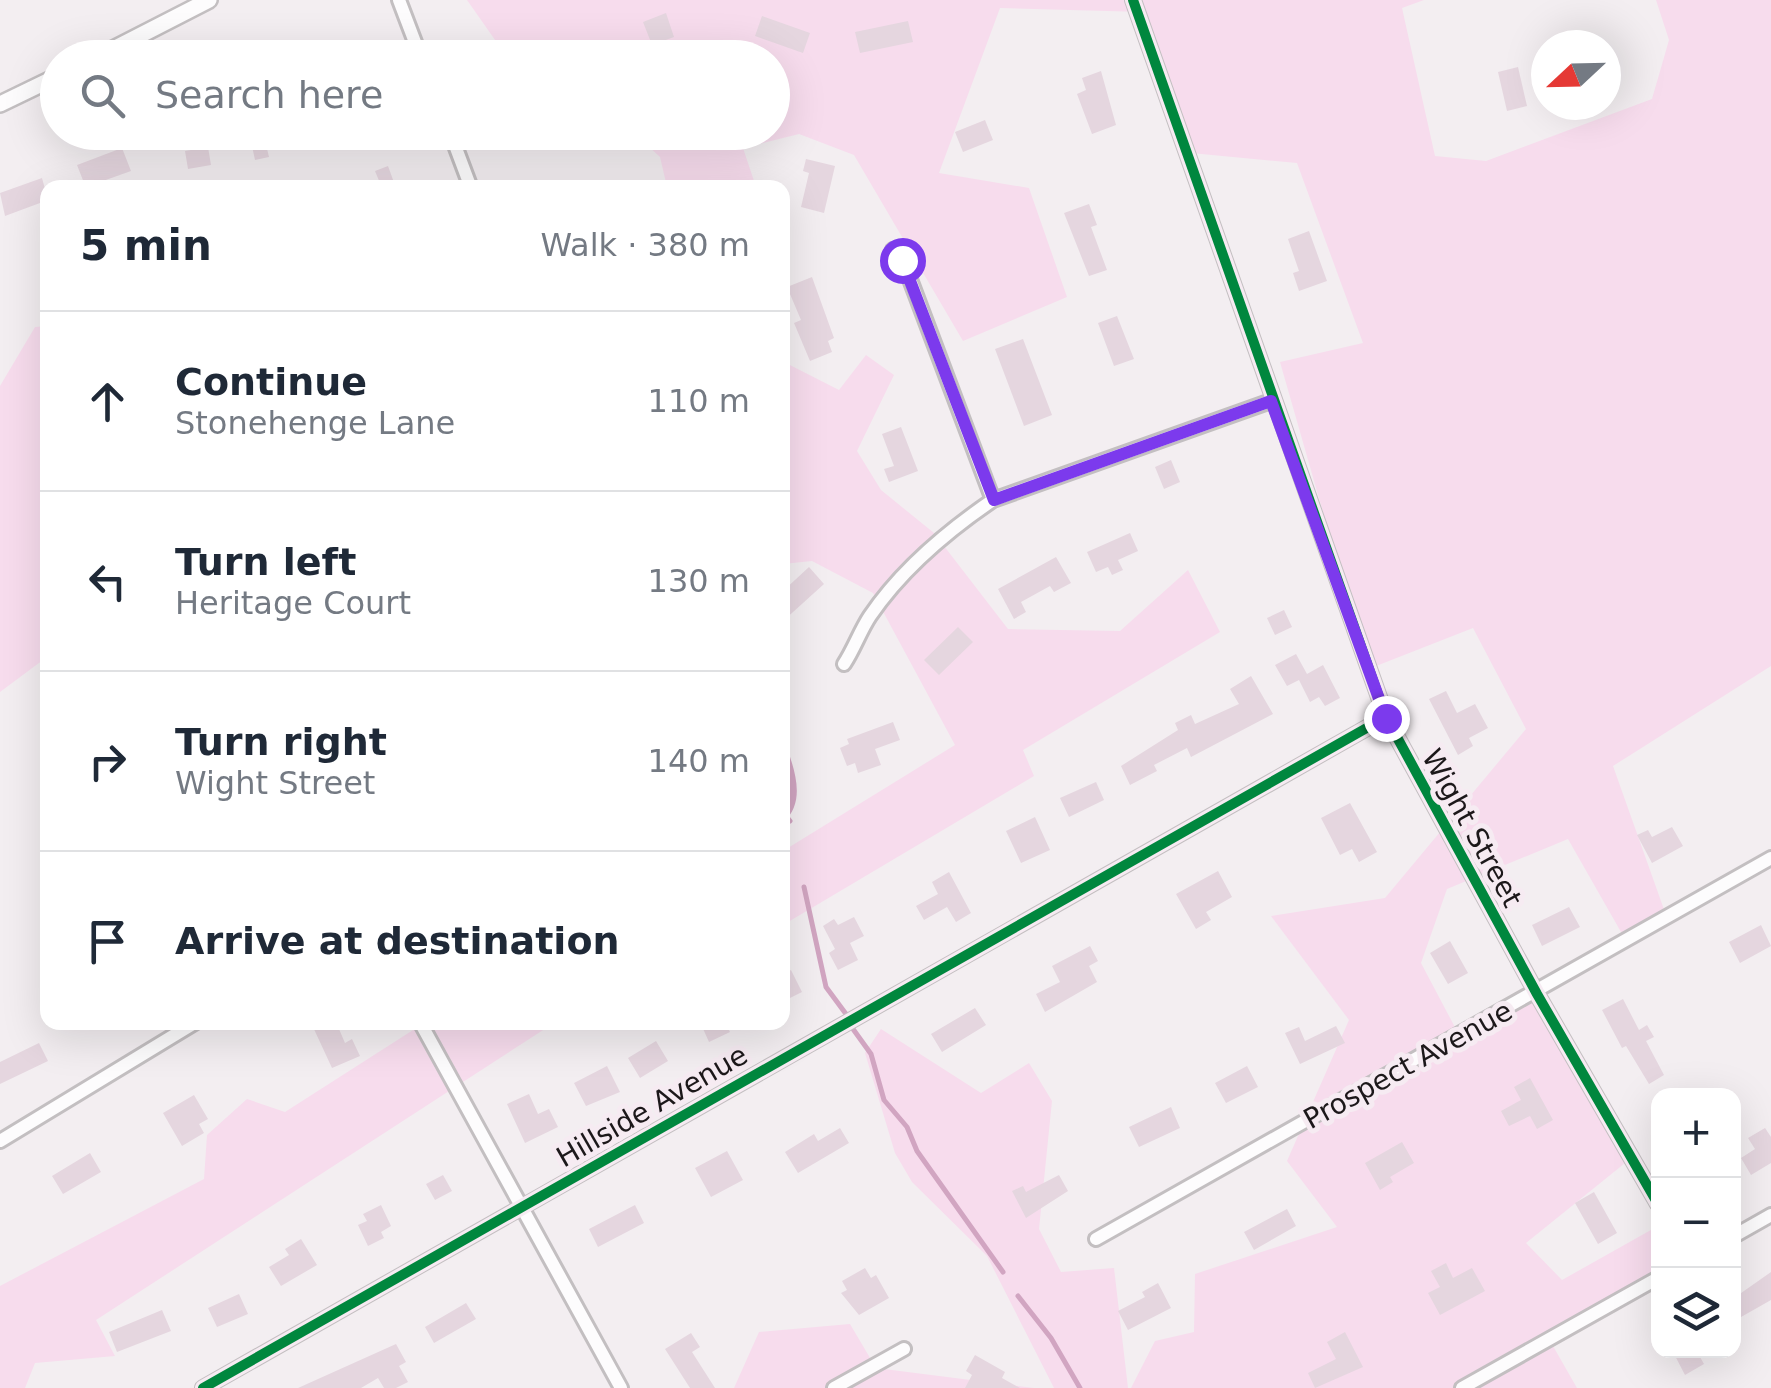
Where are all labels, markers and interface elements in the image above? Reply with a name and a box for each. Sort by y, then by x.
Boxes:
north arrow [1531,30,1621,120]
search box [40,40,790,150]
icon: search [75,68,130,123]
text: Search here [155,73,383,117]
text: 5 min [80,221,212,270]
text: Walk · 380 m [540,226,750,264]
route start [880,238,926,284]
text: Continue [175,360,367,404]
icon: ahead [80,374,135,429]
text: 110 m [648,382,750,420]
text: Stonehenge Lane [175,404,455,442]
text: Turn left [175,540,356,584]
icon: left [80,554,135,609]
text: 130 m [648,562,750,600]
text: Heritage Court [175,584,411,622]
route end [1364,696,1410,742]
text: Turn right [175,720,387,764]
icon: right [80,734,135,789]
text: 140 m [648,742,750,780]
street label: Wight Street [1415,743,1529,913]
text: Wight Street [175,764,375,802]
icon: arrive [80,914,135,969]
text: Arrive at destination [175,919,620,963]
street label: Prospect Avenue [1298,994,1518,1136]
street label: Hillside Avenue [551,1038,753,1174]
map controls [1651,1088,1741,1358]
button: + [1651,1088,1741,1178]
button: − [1651,1178,1741,1268]
button: layers [1651,1268,1741,1358]

